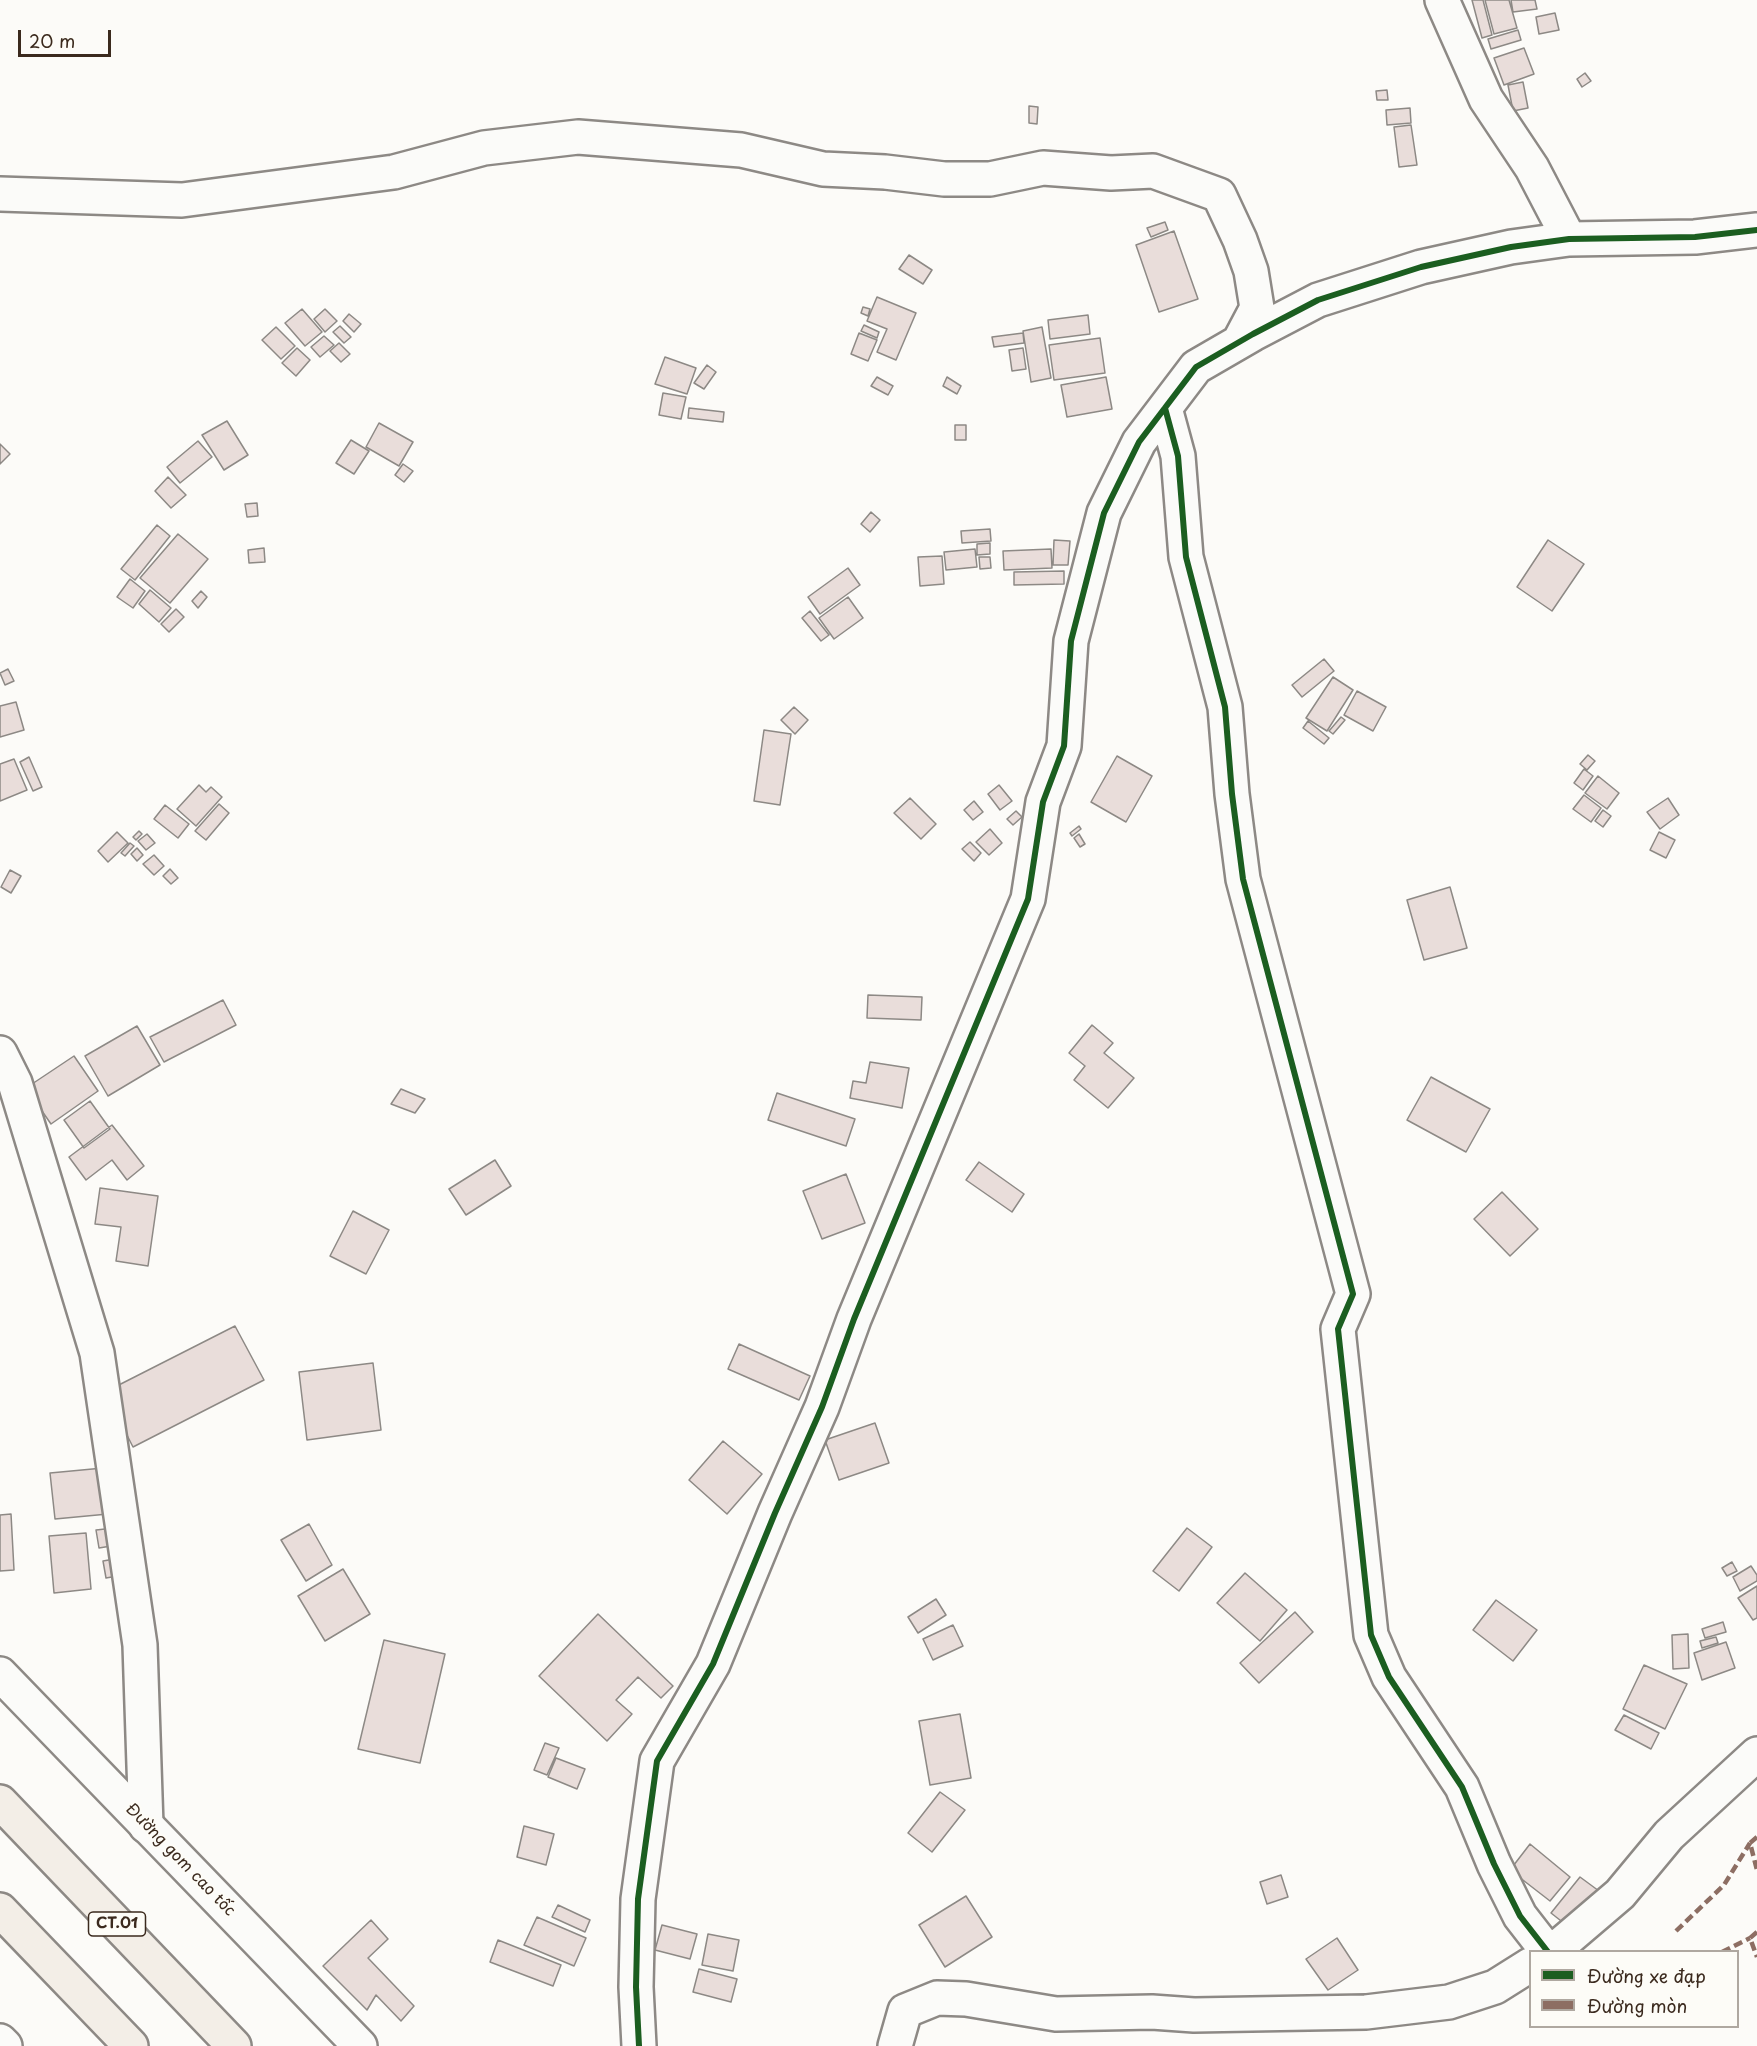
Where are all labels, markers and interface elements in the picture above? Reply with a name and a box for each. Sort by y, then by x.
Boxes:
scale bar [21,18,114,56]
text: 20 m [29,27,75,54]
street label: Đường gom cao tốc [121,1800,239,1920]
road number: CT.01 [88,1912,146,1936]
legend [1529,1950,1739,2028]
text: Đường xe đạp [1587,1962,1706,1989]
text: Đường mòn [1587,1992,1687,2019]

